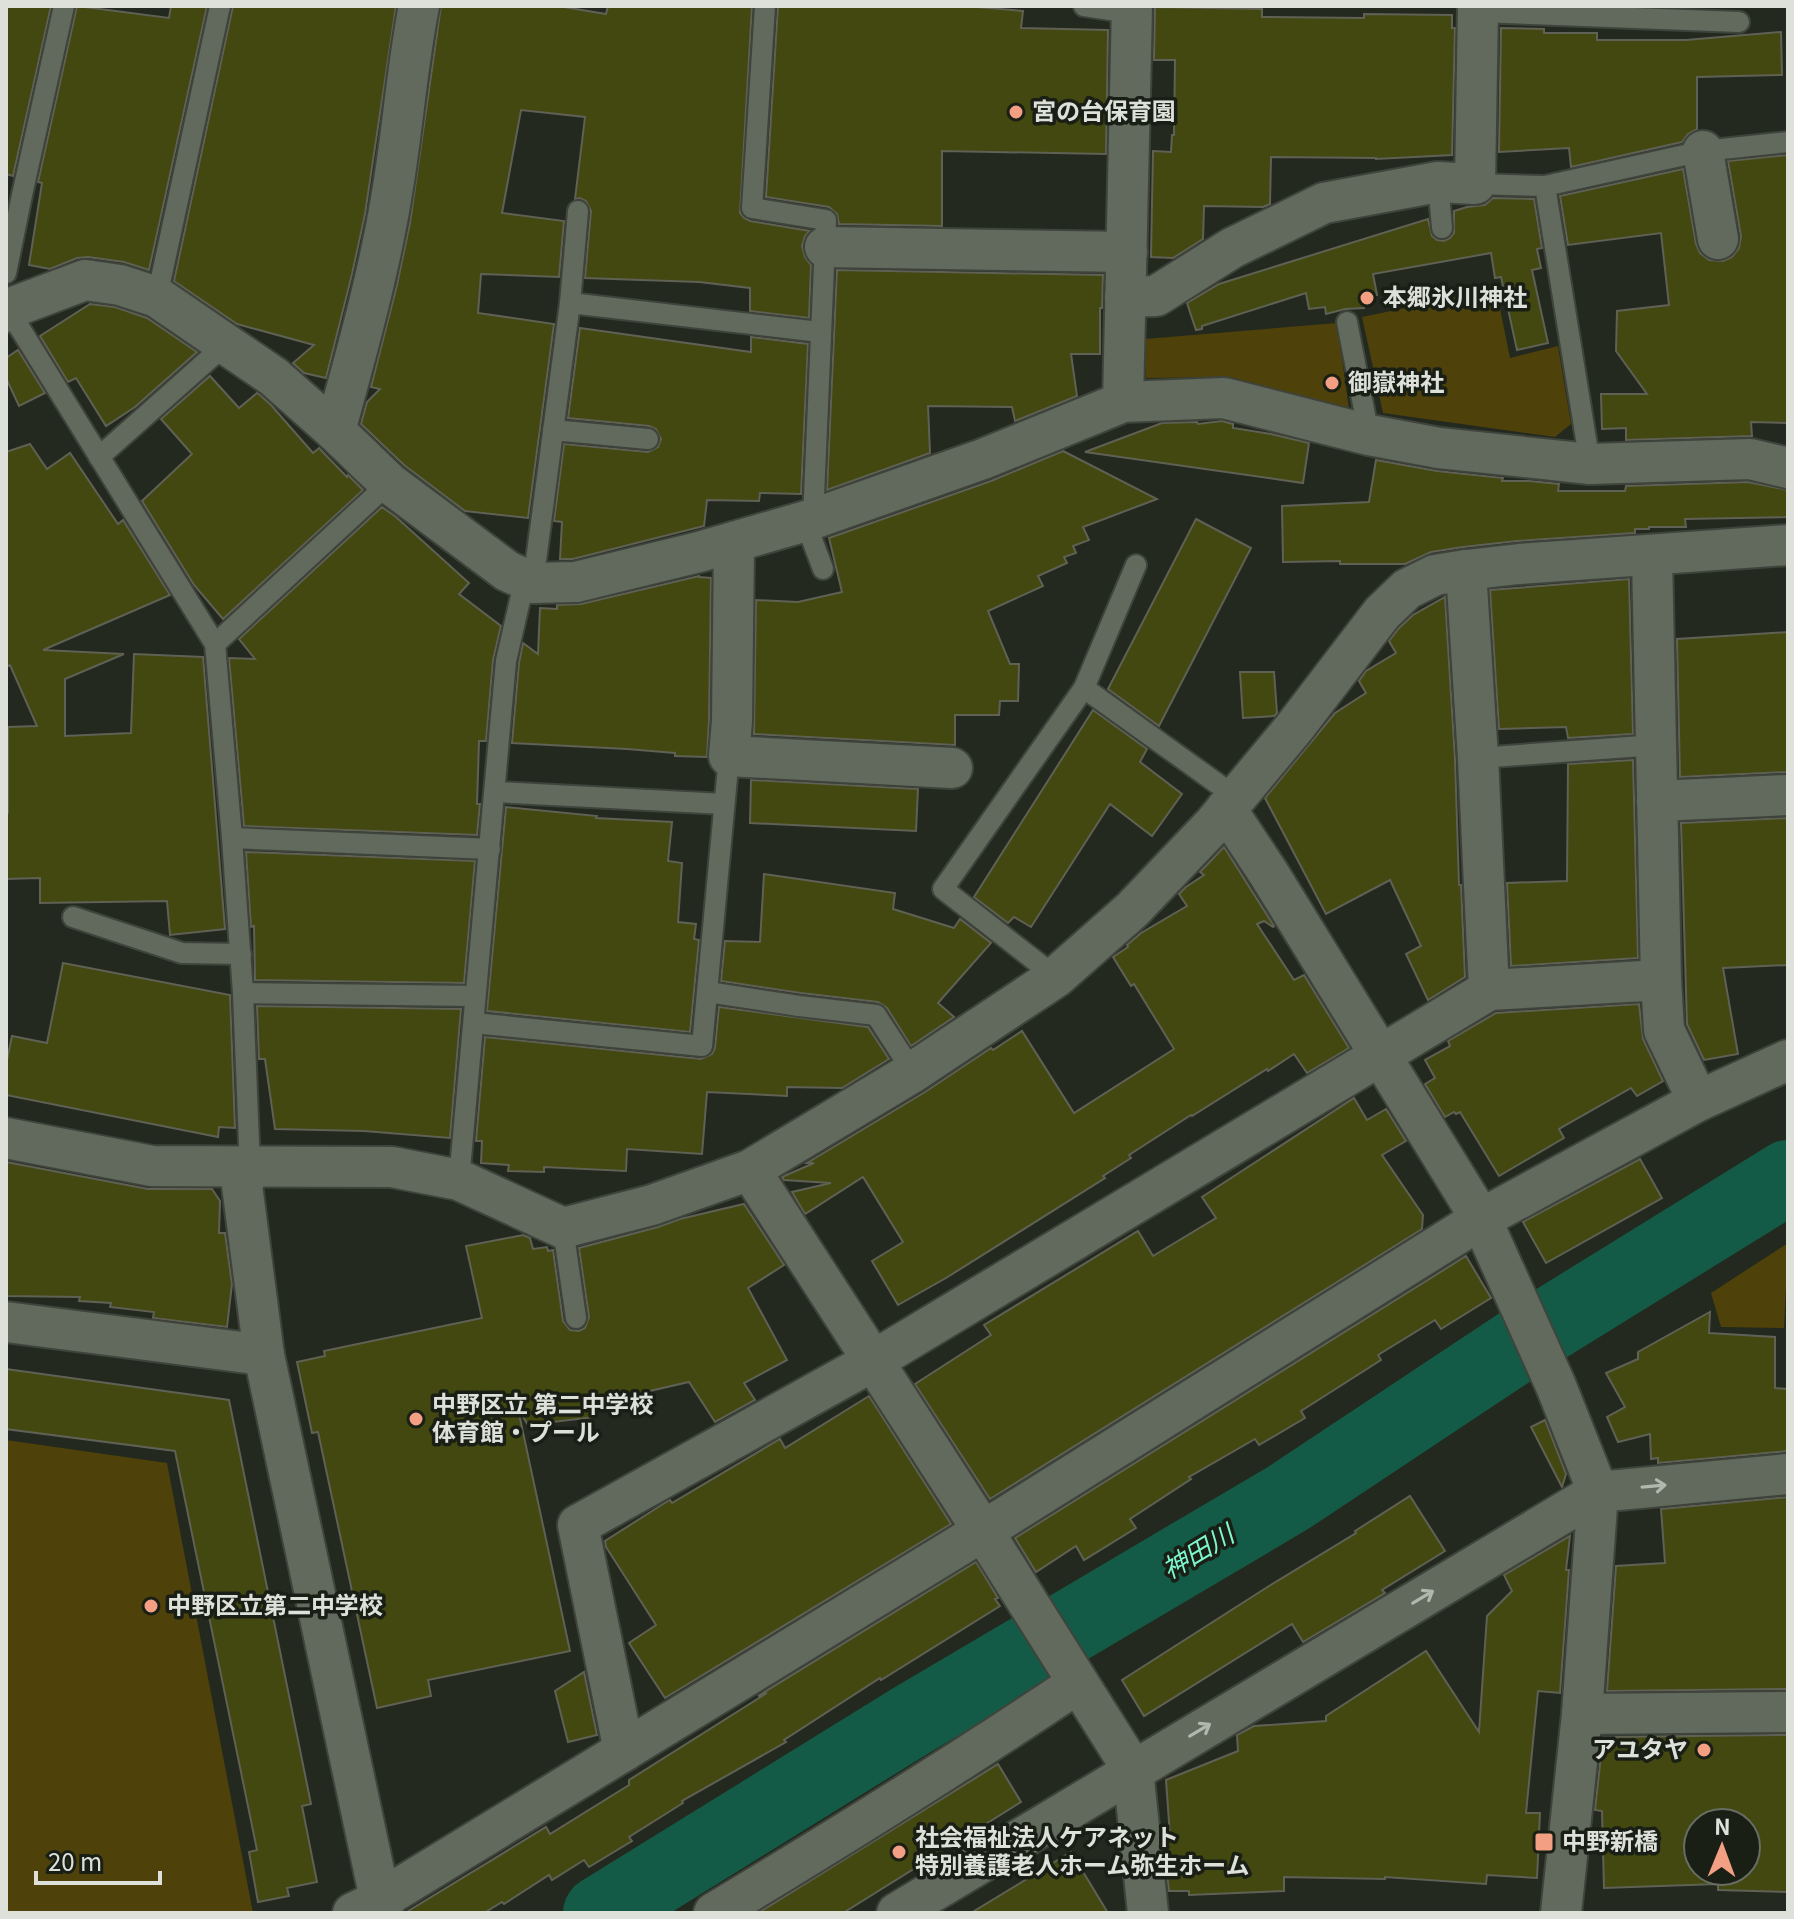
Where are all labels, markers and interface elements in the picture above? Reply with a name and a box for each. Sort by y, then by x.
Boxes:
place label: 宮の台保育園 [1032,92,1176,127]
marker: 宮の台保育園 [1007,103,1025,121]
place label: 本郷氷川神社 [1383,278,1527,313]
marker: 本郷氷川神社 [1358,289,1376,307]
place label: 御嶽神社 [1348,363,1444,398]
marker: 御嶽神社 [1323,374,1341,392]
place label: 中野区立 第二中学校 体育館・プール [432,1385,653,1448]
marker: 中野区立 第二中学校 体育館・プール [407,1410,425,1428]
one-way arrow [1640,1479,1667,1494]
water label: 神田川 [1154,1512,1242,1586]
place label: 中野区立第二中学校 [167,1586,383,1621]
one-way arrow [1411,1588,1434,1604]
marker: 中野区立第二中学校 [142,1597,160,1615]
one-way arrow [1188,1722,1211,1738]
place label: アユタヤ [1592,1730,1688,1765]
marker: アユタヤ [1695,1741,1713,1759]
north arrow [1682,1807,1762,1887]
text: N [1714,1809,1731,1841]
place label: 社会福祉法人ケアネット 特別養護老人ホーム弥生ホーム [915,1818,1250,1881]
place label: 中野新橋 [1562,1822,1658,1857]
marker: 中野新橋 [1533,1831,1555,1853]
scale bar [36,1835,160,1885]
text: 20 m [48,1843,102,1878]
marker: 社会福祉法人ケアネット 特別養護老人ホーム弥生ホーム [890,1843,908,1861]

